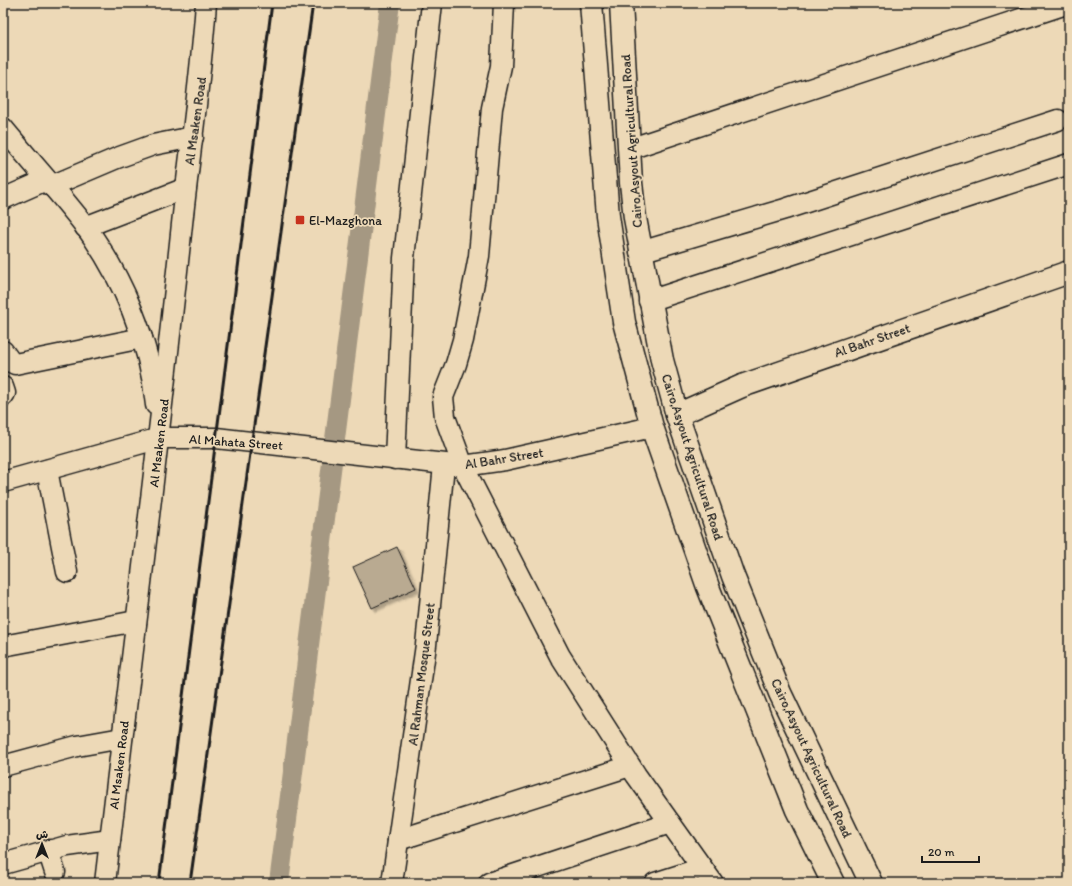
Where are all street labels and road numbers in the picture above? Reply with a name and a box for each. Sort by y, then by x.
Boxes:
street label: Cairo,Asyout Agricultural Road [617,54,645,228]
street label: Al Msaken Road [181,76,209,166]
street label: Al Bahr Street [832,320,912,360]
street label: Cairo,Asyout Agricultural Road [659,372,727,542]
street label: Al Msaken Road [146,398,172,488]
street label: Al Mahata Street [189,431,283,453]
street label: Al Bahr Street [464,444,544,472]
street label: Al Rahman Mosque Street [405,602,437,746]
street label: Cairo,Asyout Agricultural Road [768,676,856,840]
street label: Al Msaken Road [106,720,132,810]

